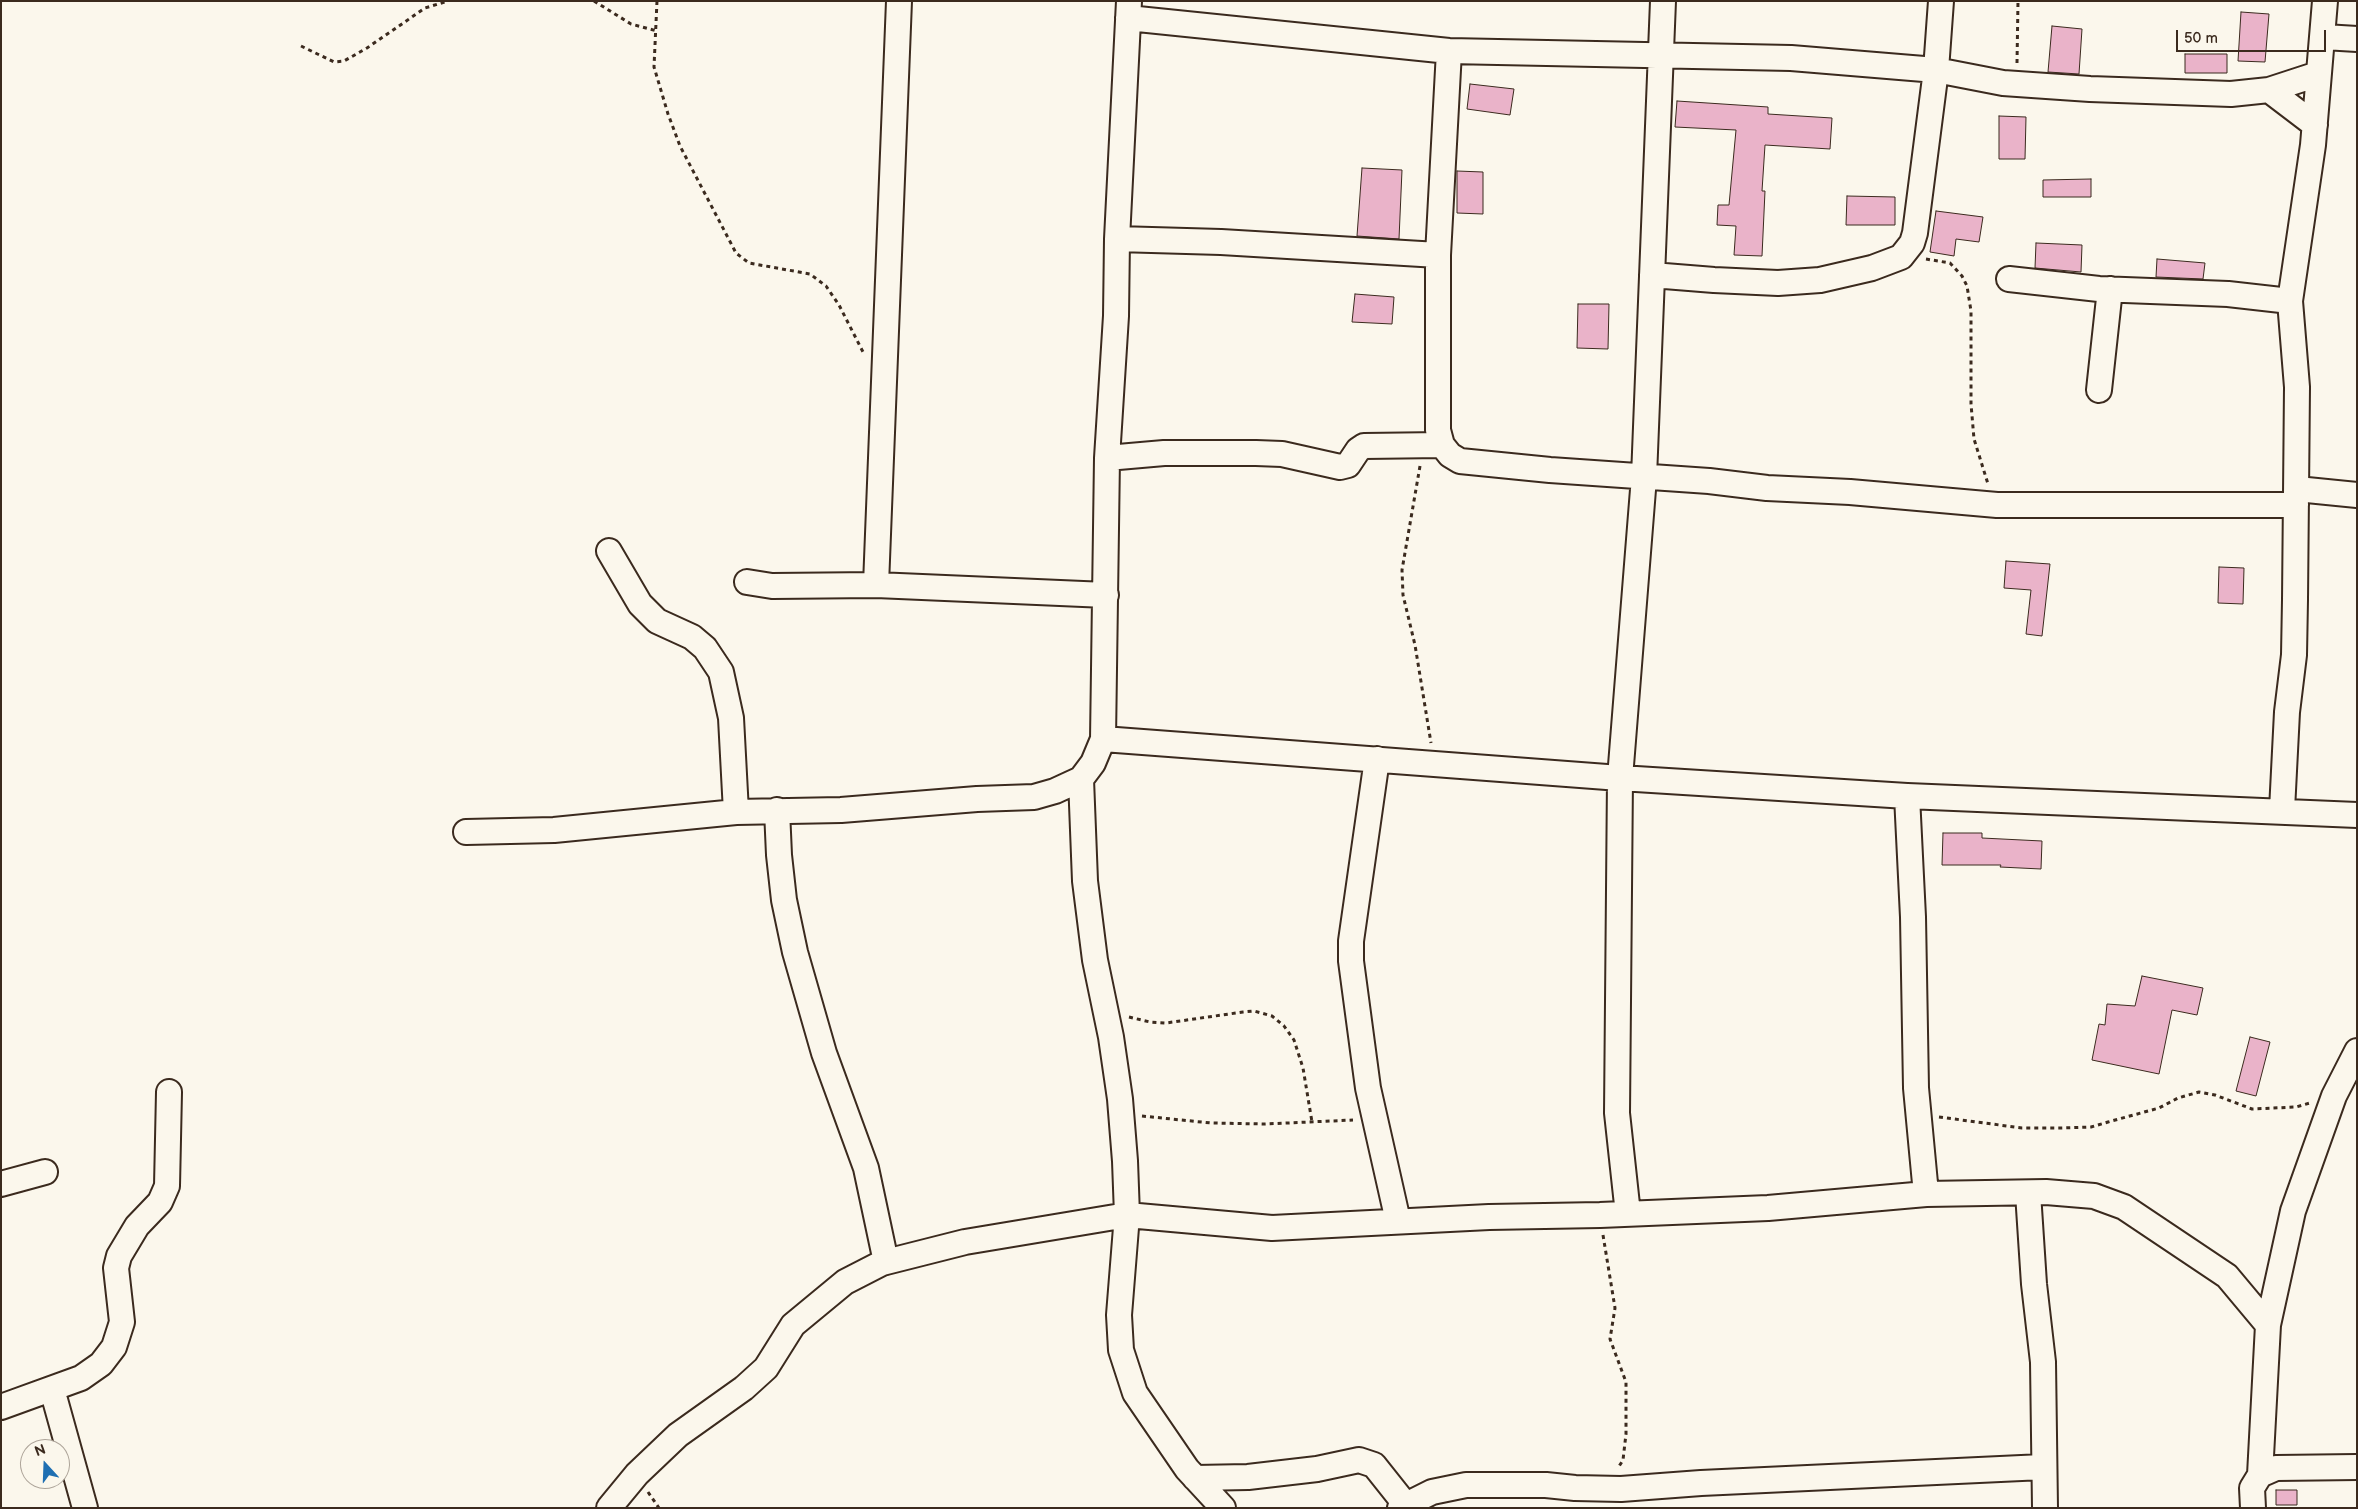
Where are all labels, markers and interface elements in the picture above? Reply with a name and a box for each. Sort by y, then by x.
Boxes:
scale bar [2178,20,2328,52]
text: 50 m [2184,29,2218,48]
north arrow [20,1439,70,1489]
text: N [32,1441,48,1460]

